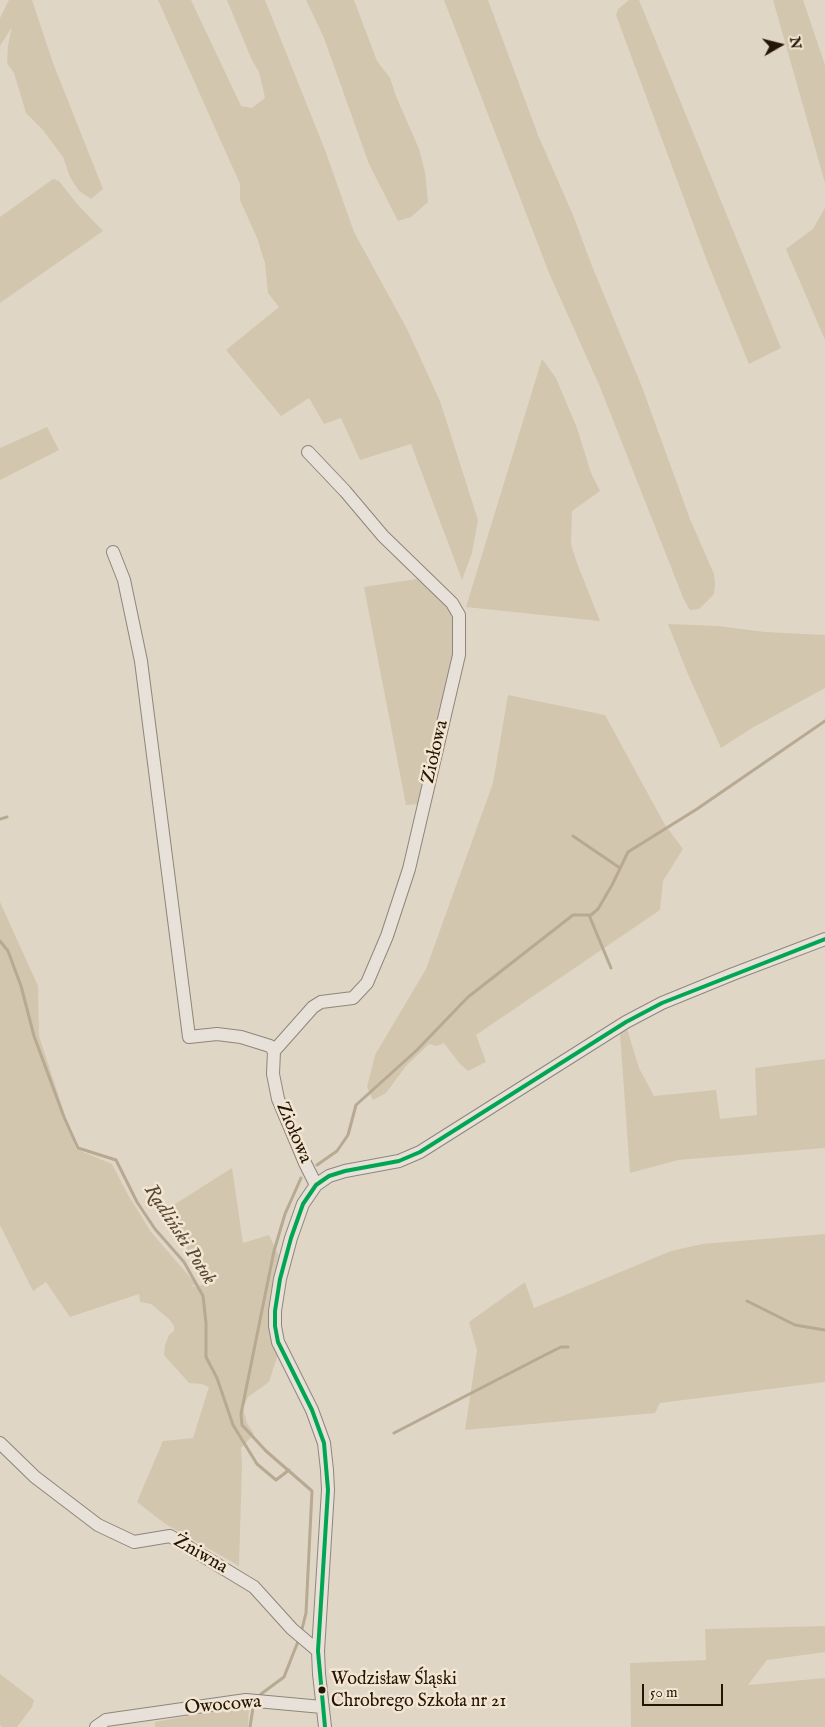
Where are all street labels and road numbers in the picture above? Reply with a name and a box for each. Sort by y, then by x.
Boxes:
street label: Ziołowa [418,718,454,786]
street label: Ziołowa [270,1099,316,1167]
street label: Żniwna [169,1530,231,1580]
street label: Owocowa [184,1691,262,1721]

